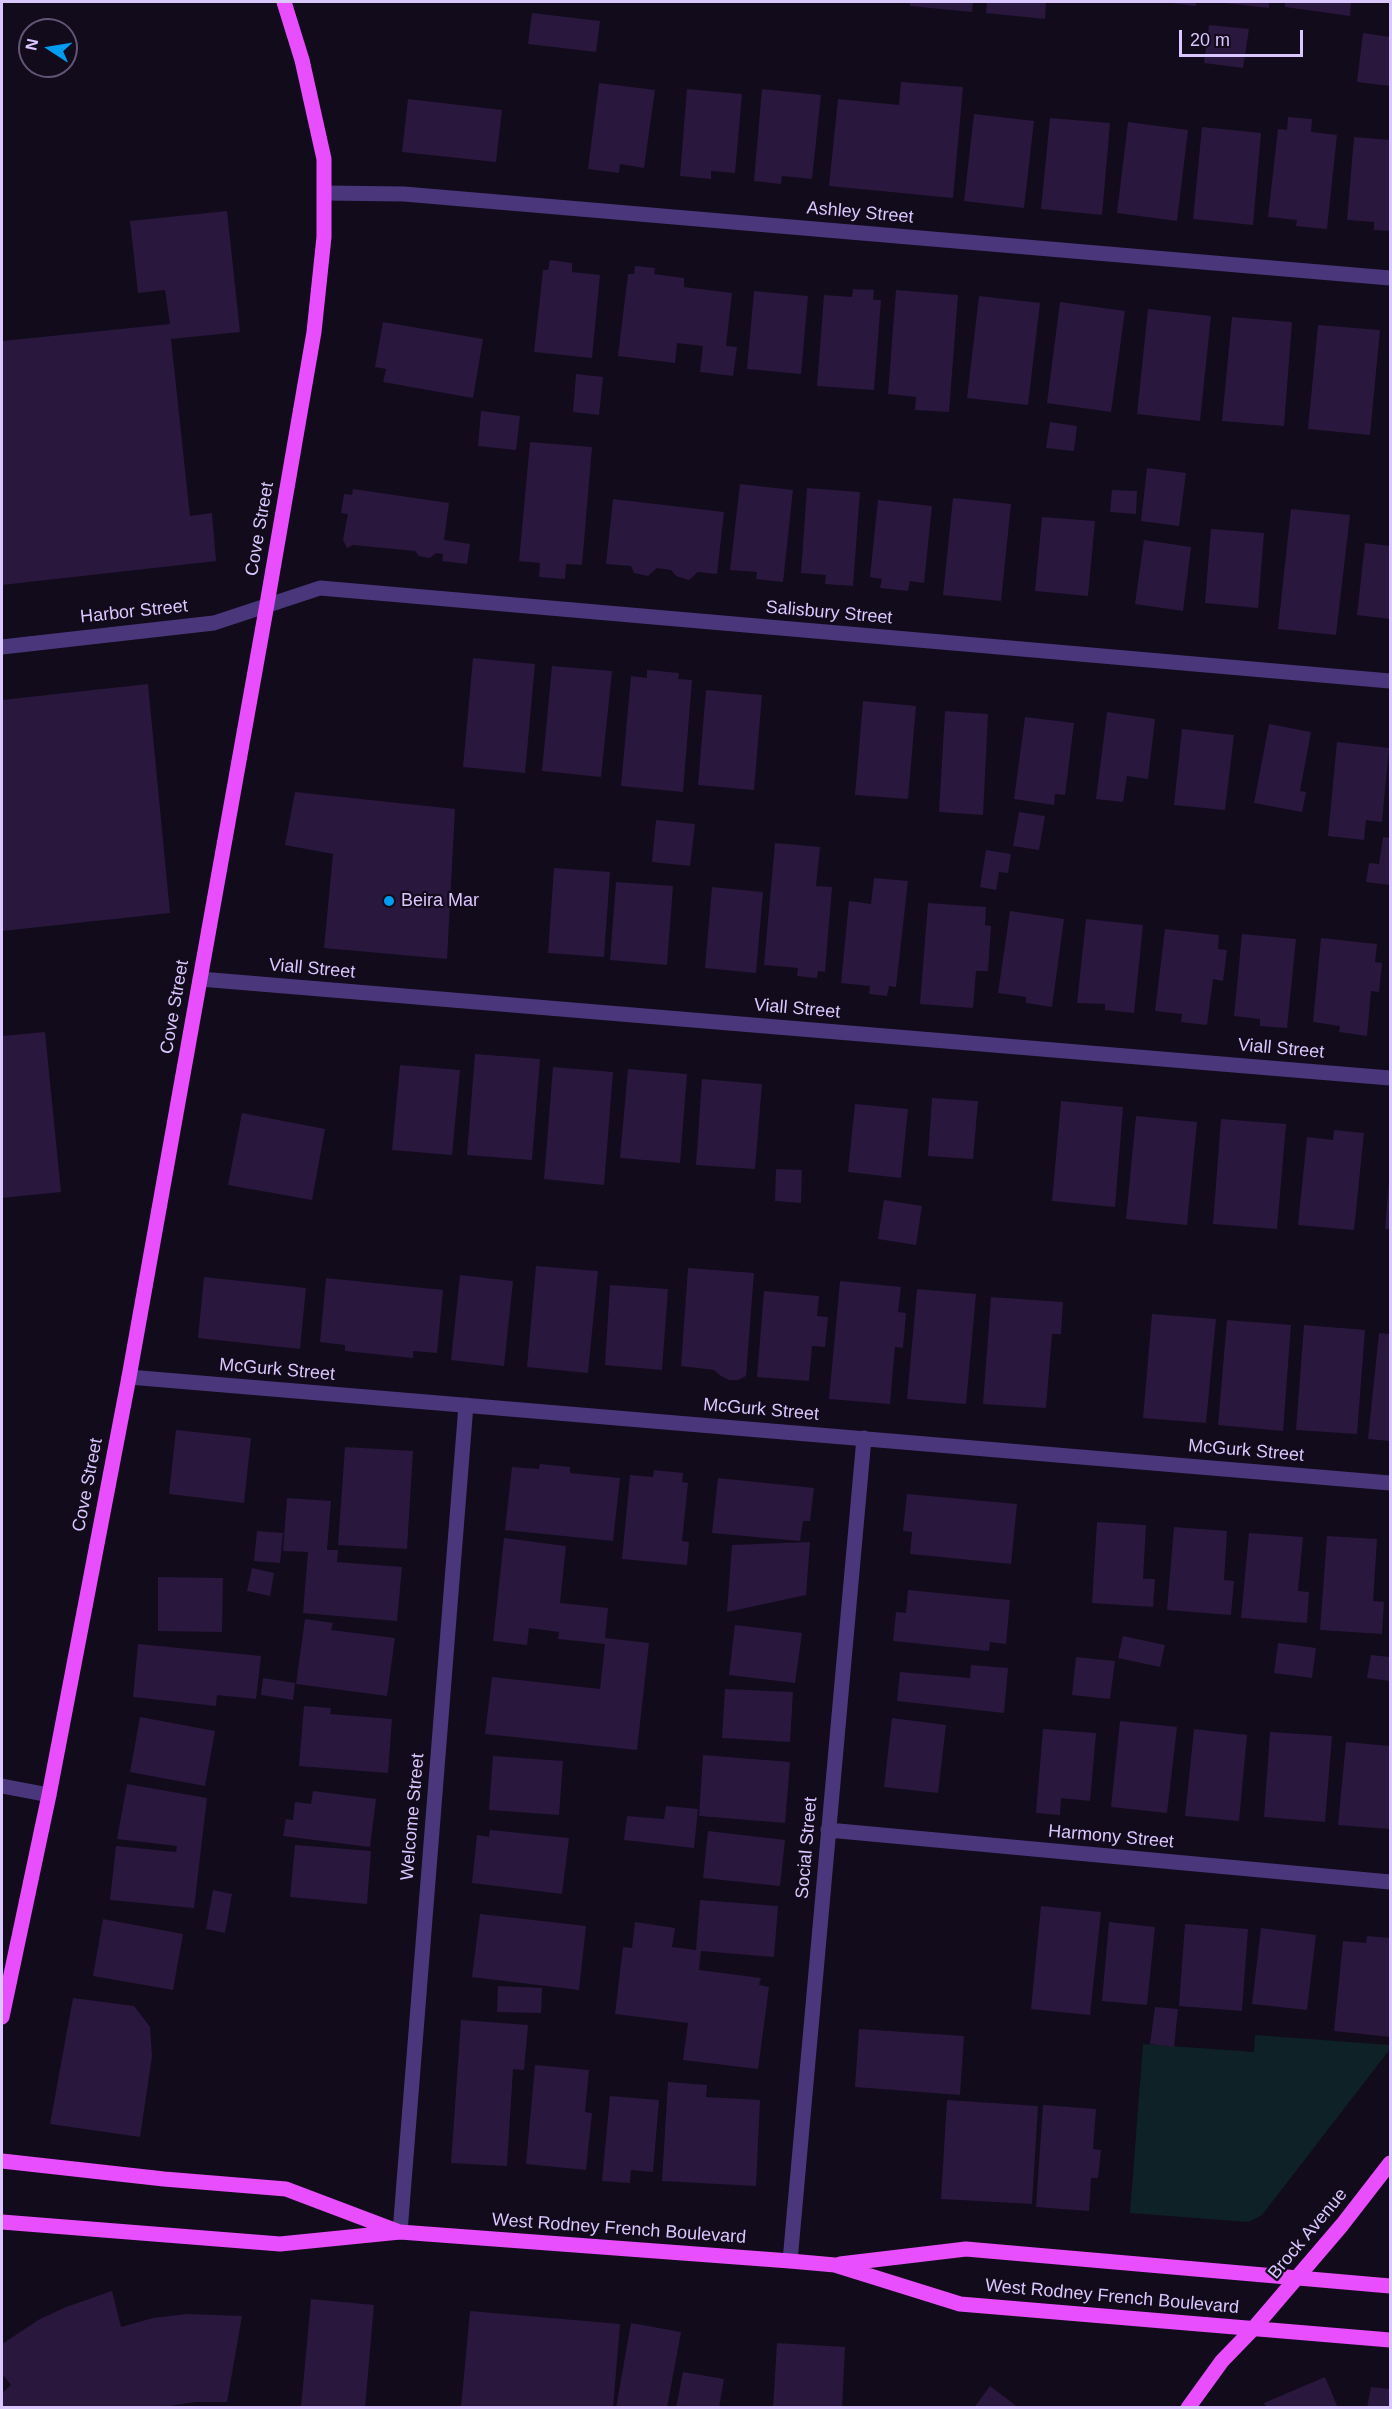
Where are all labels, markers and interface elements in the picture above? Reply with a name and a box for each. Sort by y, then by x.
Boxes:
north arrow [18,18,78,78]
scale bar [1182,18,1306,56]
text: 20 m [1190,30,1230,50]
text: N [22,37,41,52]
street label: Ashley Street [806,198,914,228]
street label: Cove Street [241,480,279,578]
street label: Harbor Street [79,596,189,628]
street label: Salisbury Street [765,597,893,629]
place label: Beira Mar [401,890,479,912]
marker: Beira Mar [382,894,396,908]
street label: Viall Street [268,954,356,984]
street label: Cove Street [156,958,194,1056]
street label: Viall Street [753,994,841,1024]
street label: Viall Street [1237,1034,1325,1064]
street label: McGurk Street [218,1354,336,1386]
street label: McGurk Street [702,1394,820,1426]
street label: McGurk Street [1187,1435,1305,1467]
street label: Cove Street [68,1436,108,1534]
street label: Welcome Street [397,1752,429,1882]
street label: Social Street [792,1796,822,1900]
street label: Harmony Street [1047,1821,1175,1853]
street label: Brock Avenue [1264,2184,1352,2284]
street label: West Rodney French Boulevard [491,2209,747,2249]
street label: West Rodney French Boulevard [984,2275,1240,2319]

